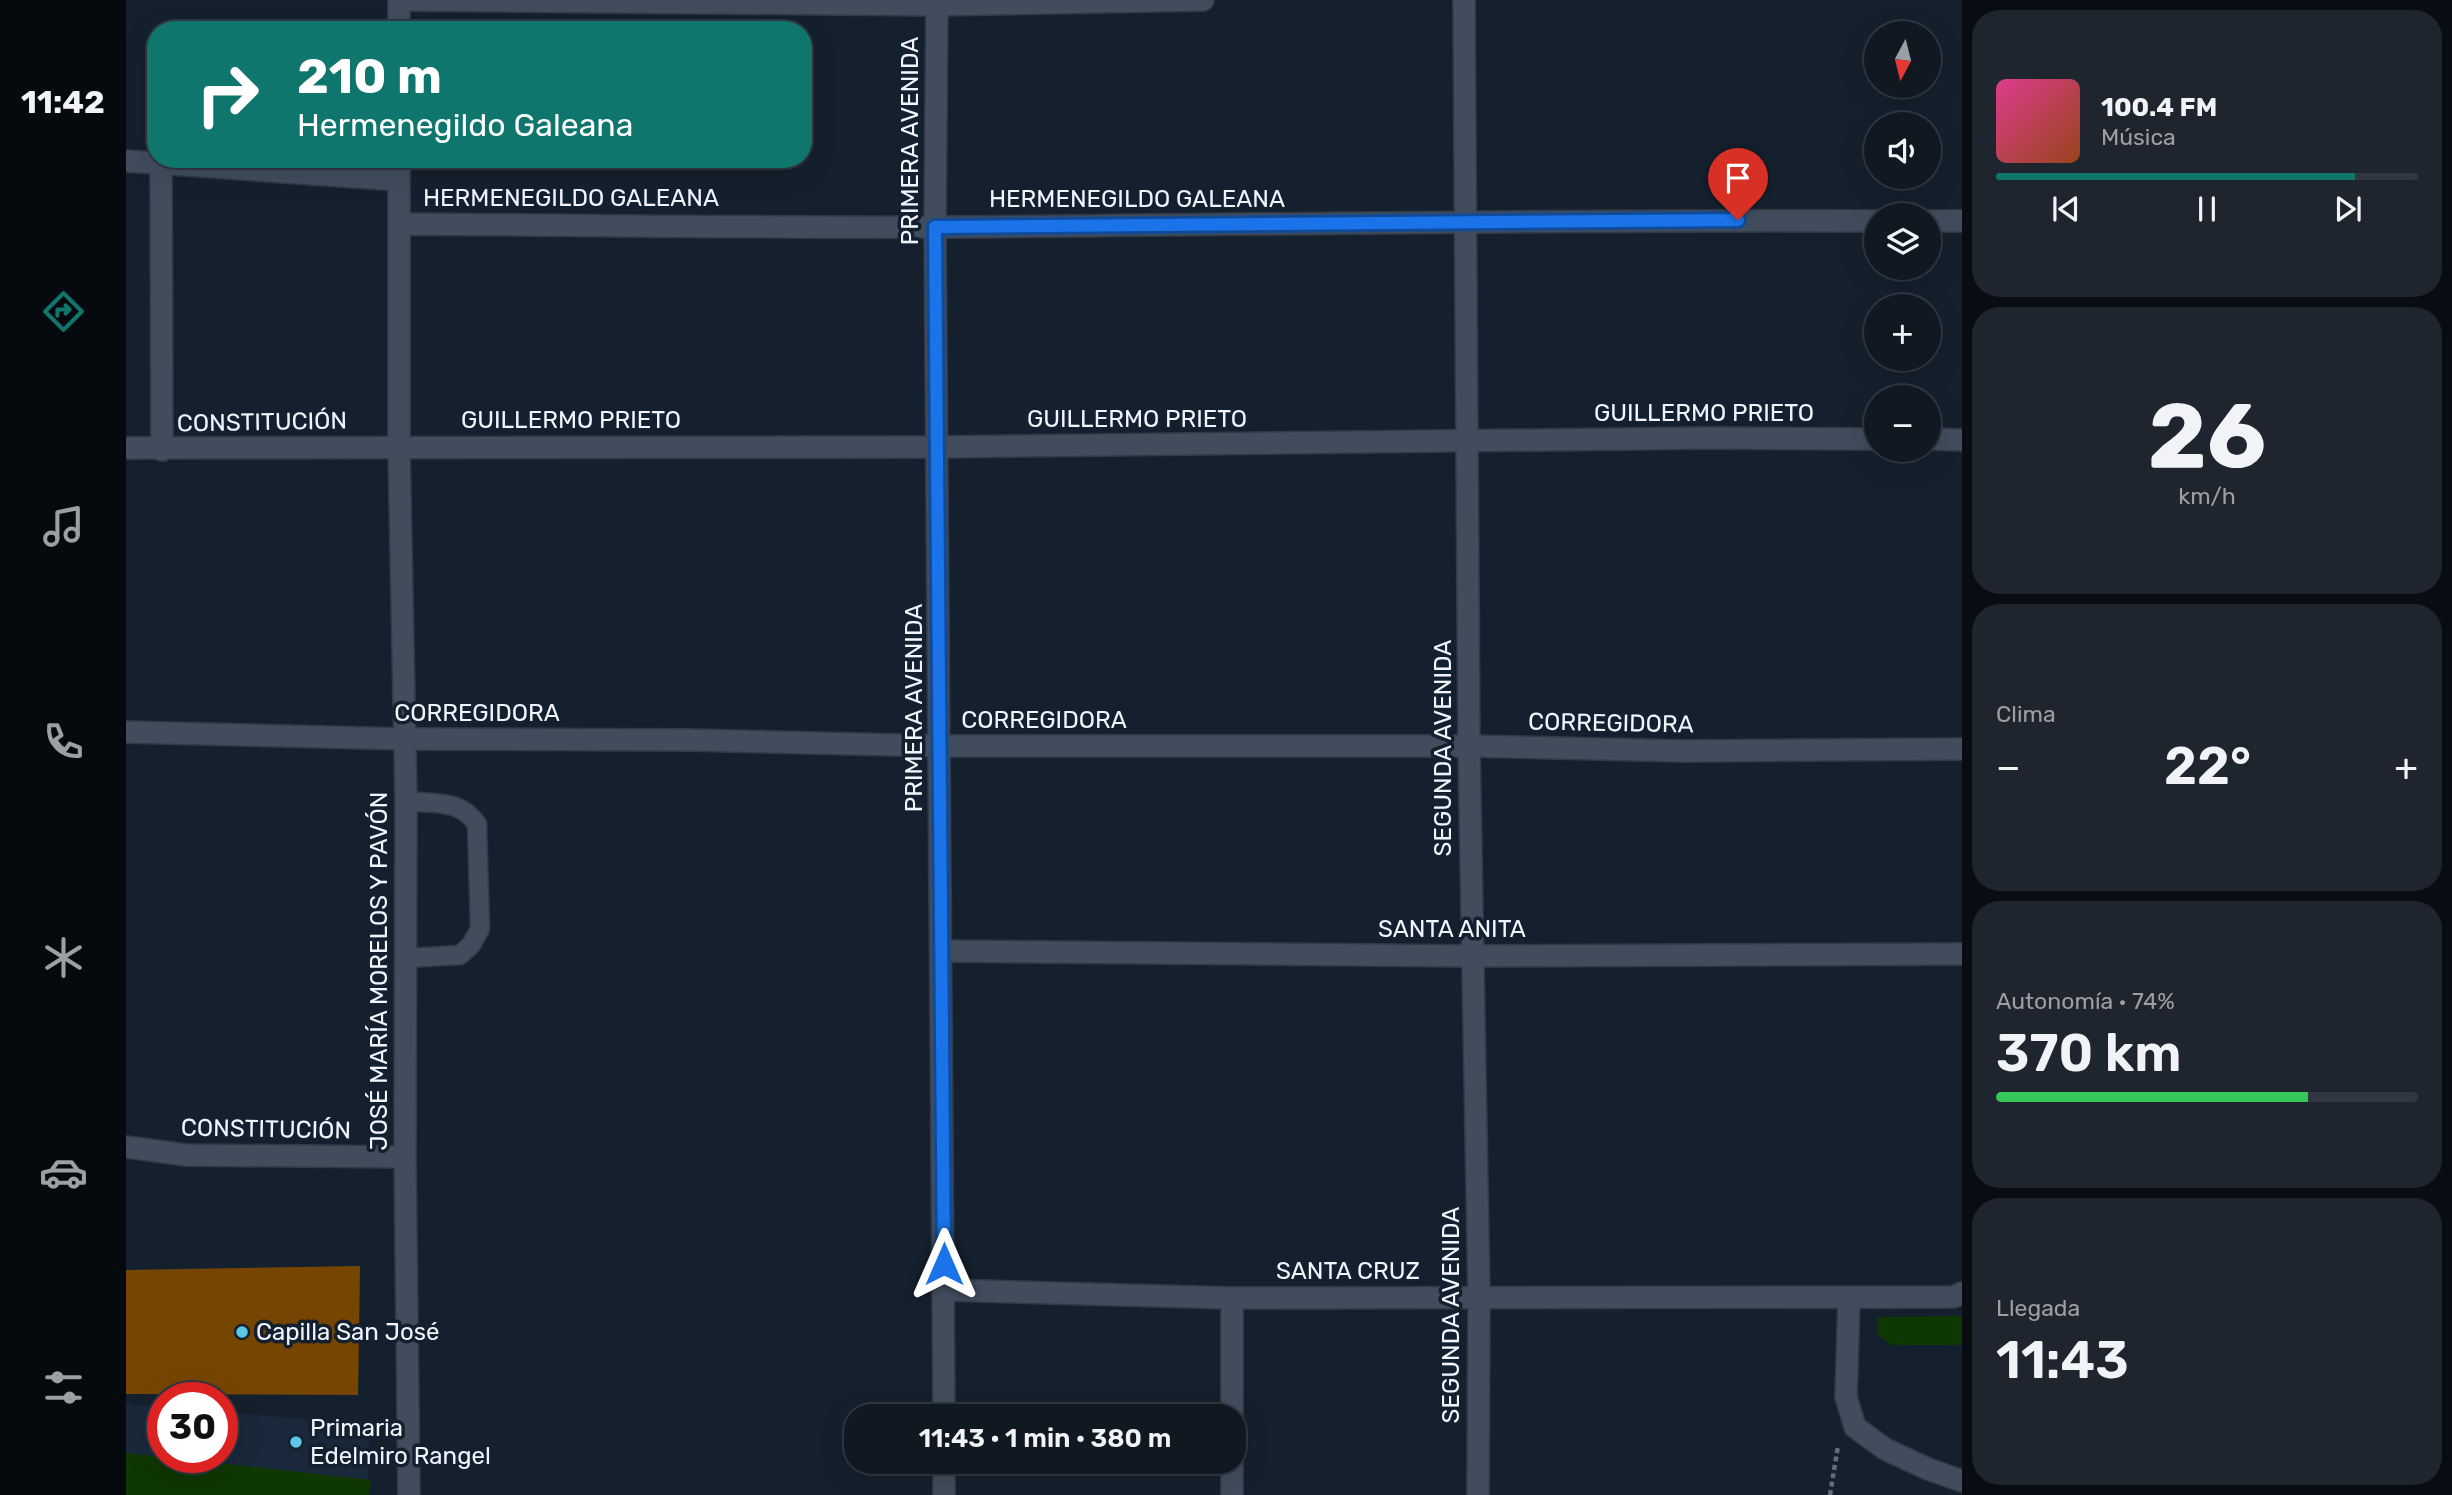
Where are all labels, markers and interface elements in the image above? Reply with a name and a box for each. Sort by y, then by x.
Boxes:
north arrow [1864,21,1941,98]
map controls [1864,21,1941,462]
street label: PRIMERA AVENIDA [896,37,924,245]
text: 210 m [297,47,442,105]
icon: right [182,49,273,140]
text: 11:42 [21,83,105,121]
text: 100.4 FM [2101,92,2217,123]
text: Hermenegildo Galeana [297,106,633,144]
button: sound [1864,112,1941,189]
text: Música [2101,123,2176,151]
pin [1708,148,1768,220]
icon: arrive [1719,159,1757,197]
street label: HERMENEGILDO GALEANA [423,184,719,212]
street label: HERMENEGILDO GALEANA [989,185,1285,213]
icon: previous [2047,190,2085,228]
icon: pause [2188,190,2226,228]
icon: next [2329,190,2367,228]
button: layers [1864,203,1941,280]
icon: directions [39,287,88,336]
button: + [1864,294,1941,371]
text: 26 [2148,382,2266,490]
button: − [1864,385,1941,462]
street label: GUILLERMO PRIETO [1594,399,1814,427]
street label: GUILLERMO PRIETO [1027,405,1247,433]
street label: GUILLERMO PRIETO [461,406,681,434]
street label: CONSTITUCIÓN [177,407,347,437]
text: km/h [2178,482,2236,510]
icon: music [39,502,88,551]
street label: PRIMERA AVENIDA [900,604,928,812]
street label: SEGUNDA AVENIDA [1429,640,1457,856]
street label: CORREGIDORA [394,699,560,727]
text: Clima [1996,700,2056,728]
street label: CORREGIDORA [961,706,1127,734]
street label: CORREGIDORA [1528,708,1694,738]
icon: phone [39,717,88,766]
text: 22° [2164,735,2251,797]
text: − [1996,744,2021,790]
text: + [2394,744,2418,790]
street label: JOSÉ MARÍA MORELOS Y PAVÓN [365,792,393,1150]
street label: SANTA ANITA [1378,915,1526,943]
icon: climate [39,933,88,982]
text: Autonomía · 74% [1996,987,2175,1015]
text: 370 km [1996,1022,2181,1084]
street label: CONSTITUCIÓN [181,1114,351,1144]
icon: car [39,1148,88,1197]
street label: SEGUNDA AVENIDA [1437,1207,1465,1423]
position arrow [907,1227,981,1301]
street label: SANTA CRUZ [1276,1257,1420,1285]
text: Llegada [1996,1294,2080,1322]
place label: Capilla San José [256,1318,439,1346]
marker: Capilla San José [234,1324,250,1340]
text: 11:43 [1996,1329,2129,1391]
icon: filters [39,1363,88,1412]
speed limit sign: 30 [147,1382,238,1473]
place label: Primaria Edelmiro Rangel [310,1414,491,1470]
text: 11:43 · 1 min · 380 m [919,1423,1171,1454]
marker: Primaria Edelmiro Rangel [288,1434,304,1450]

